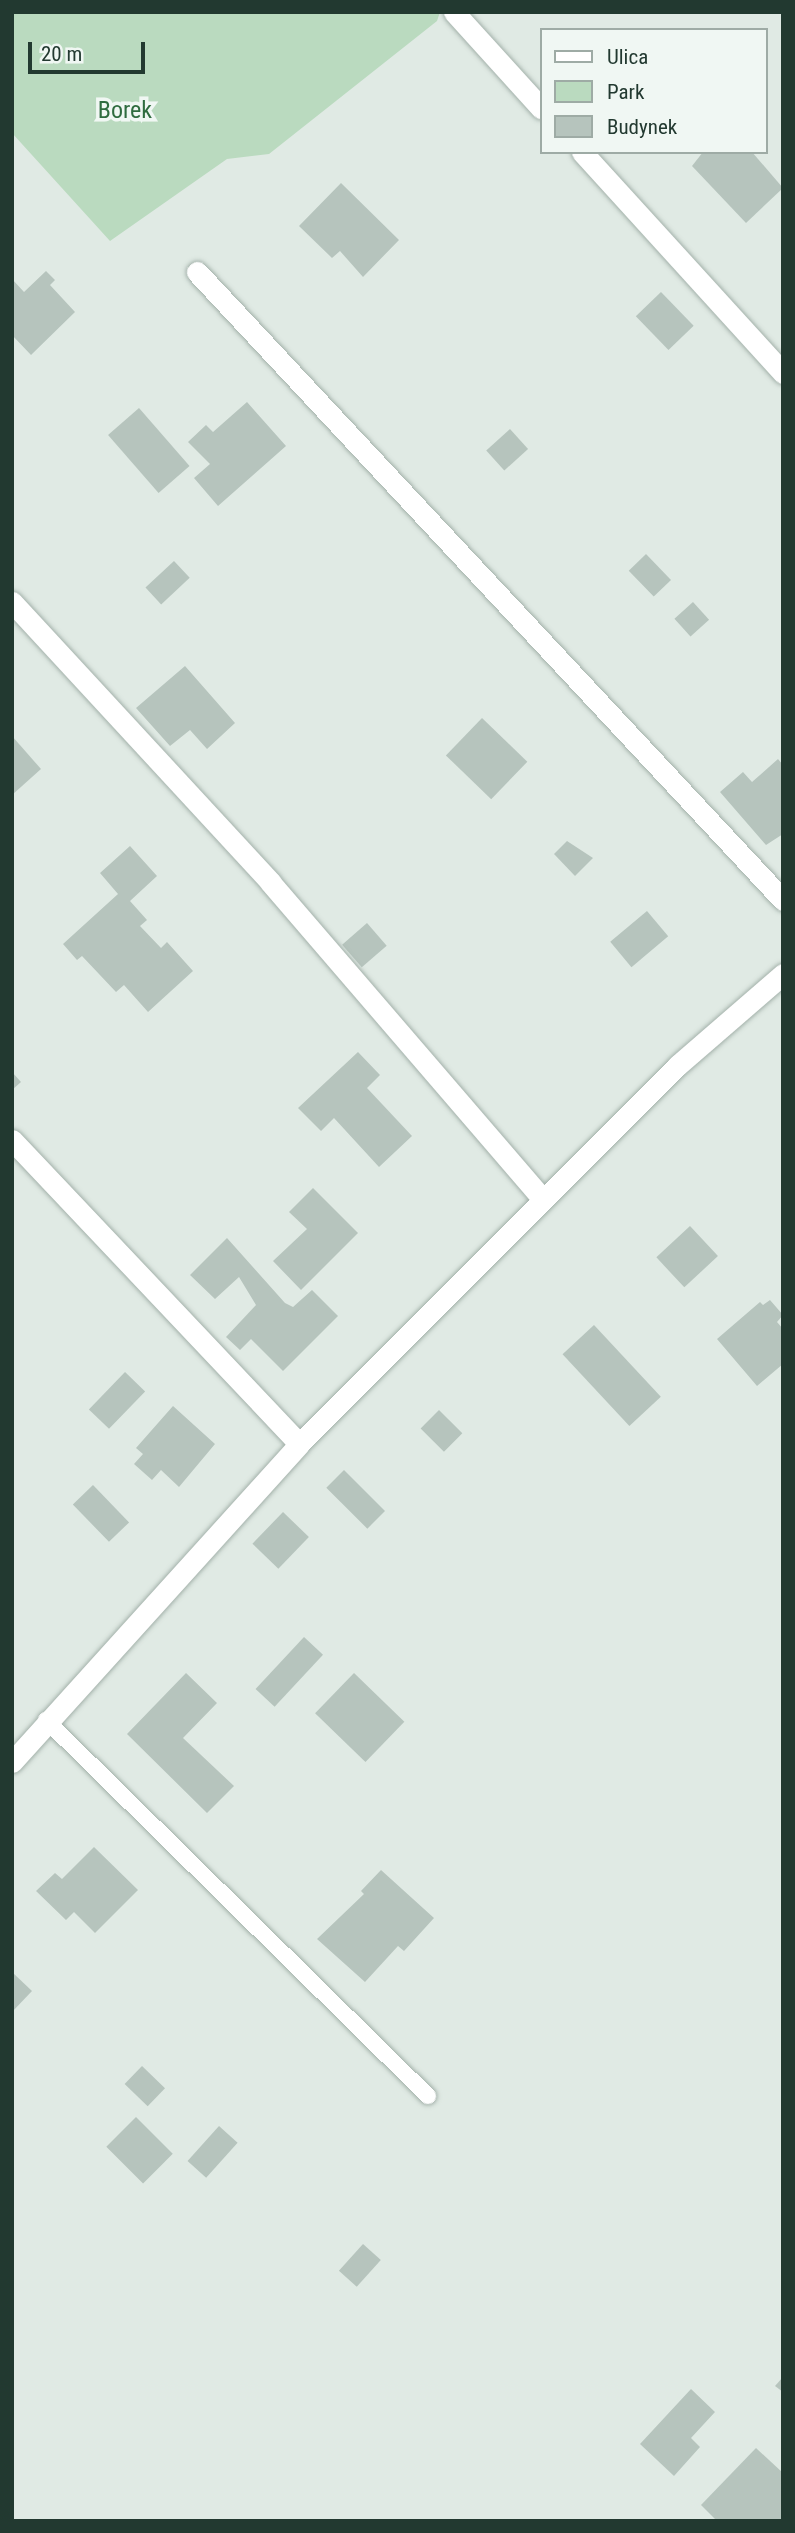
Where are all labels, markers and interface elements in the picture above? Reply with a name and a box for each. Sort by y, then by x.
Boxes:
scale bar [32,28,149,72]
legend [540,28,767,154]
text: 20 m [41,42,82,66]
text: Ulica [607,45,648,69]
text: Park [607,80,644,104]
park label: Borek [98,97,152,125]
text: Budynek [607,115,677,139]

